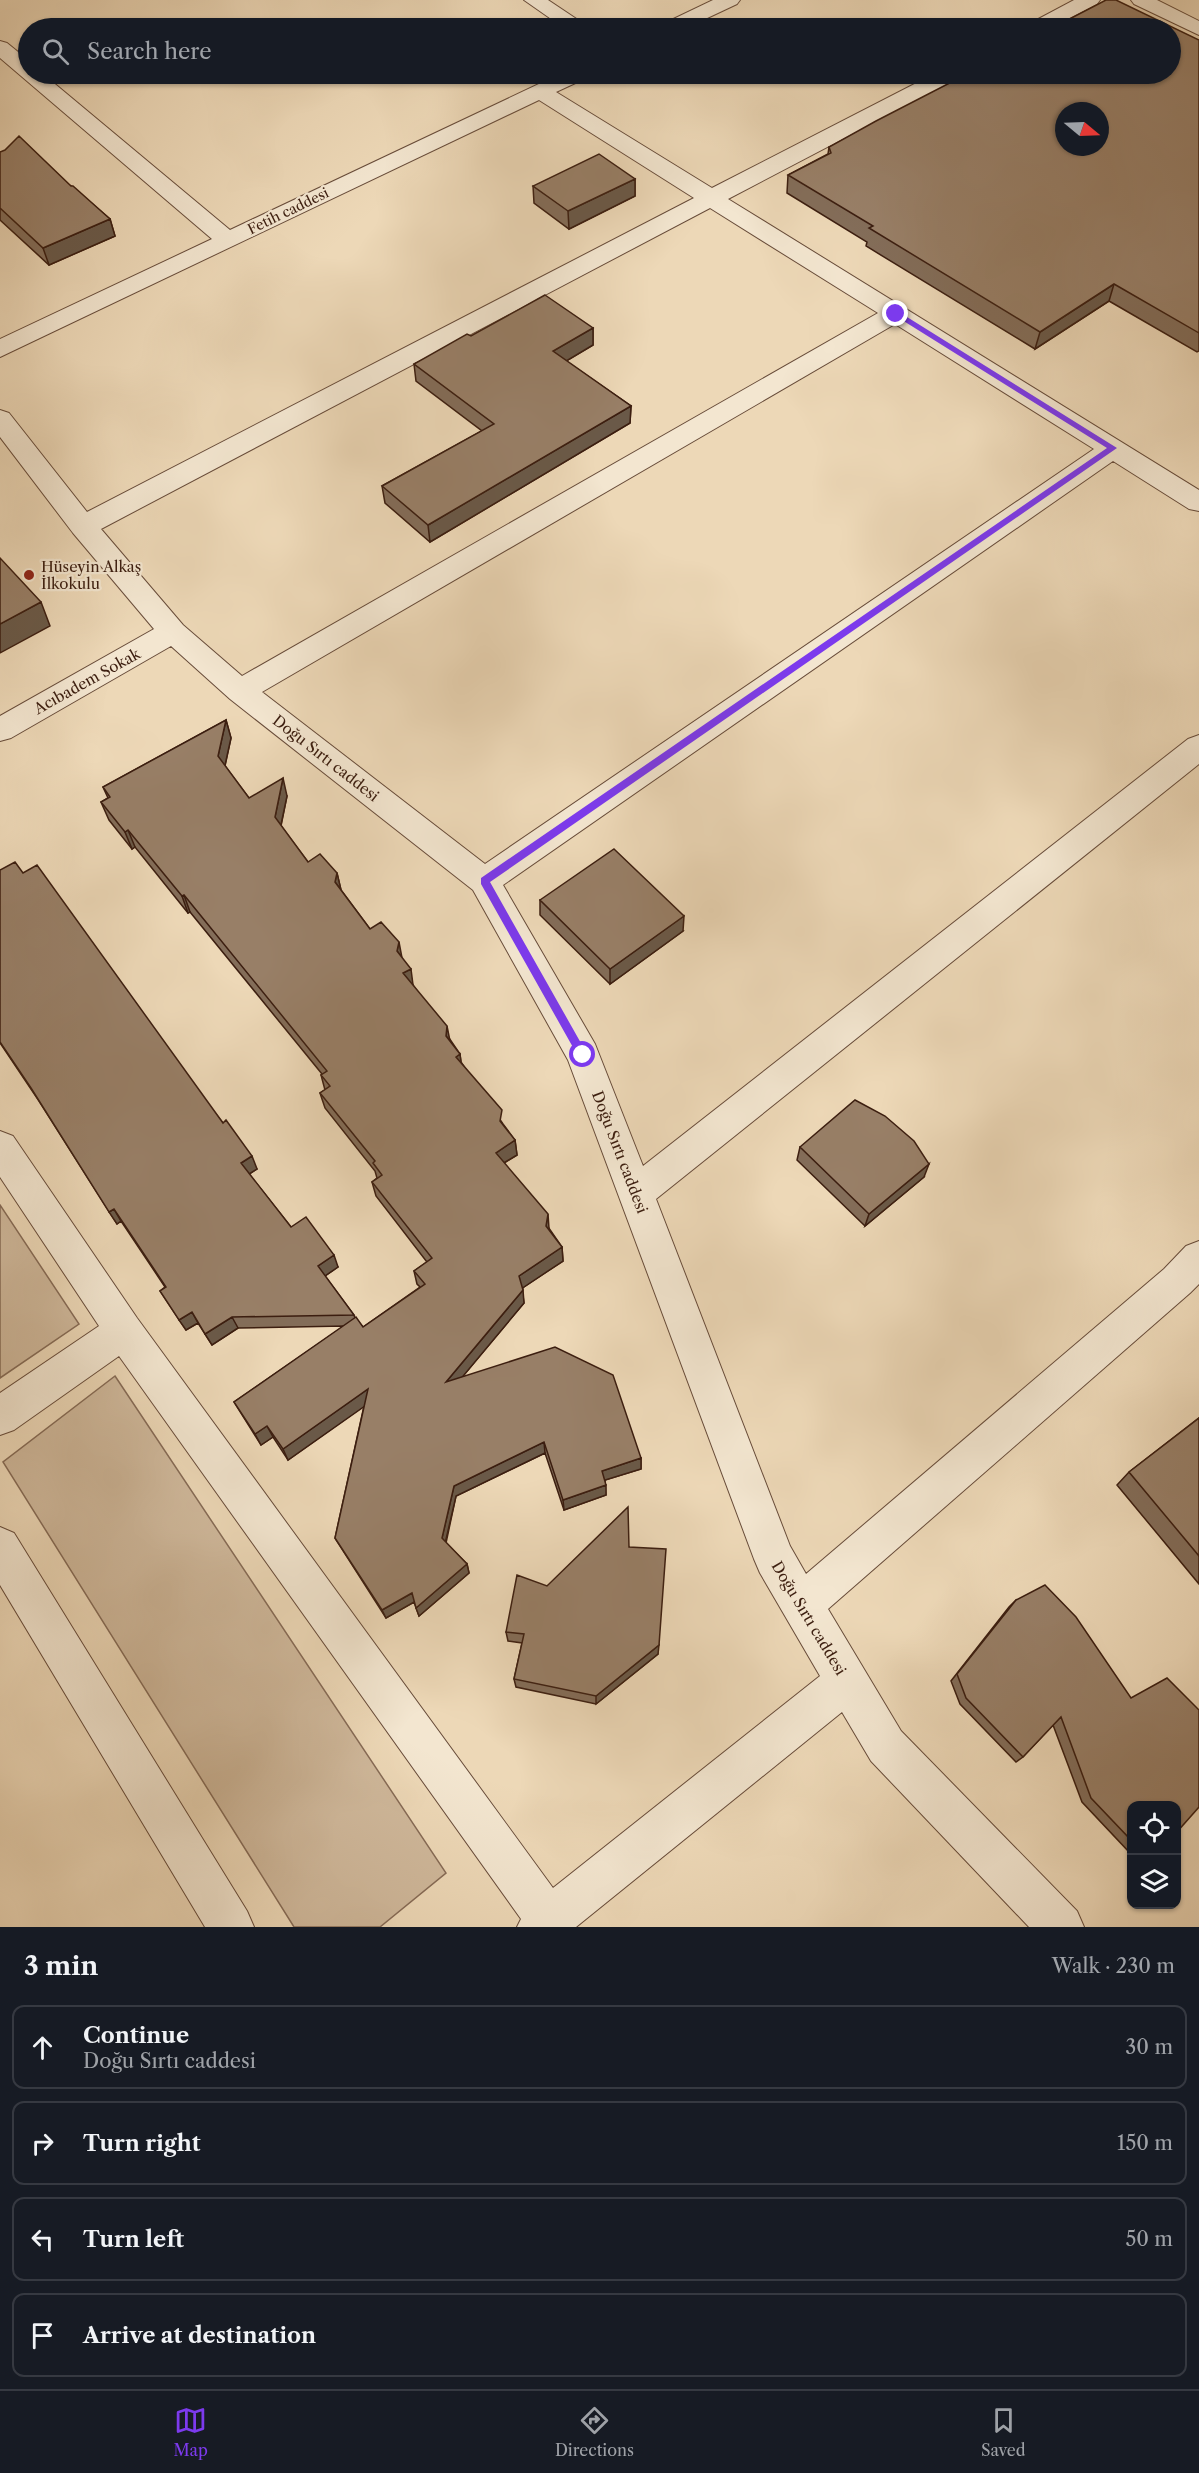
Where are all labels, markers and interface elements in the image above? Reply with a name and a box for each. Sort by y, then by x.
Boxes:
search box [18,18,1181,84]
icon: search [39,35,72,68]
text: Search here [87,38,212,65]
north arrow [1055,102,1109,156]
street label: Fetih caddesi [244,184,332,238]
route end [882,300,908,326]
place label: Hüseyin Alkaş İlkokulu [41,557,141,593]
marker: Hüseyin Alkaş İlkokulu [22,568,36,582]
street label: Acıbadem Sokak [30,643,145,719]
street label: Doğu Sırtı caddesi [269,711,383,806]
route start [569,1041,595,1067]
street label: Doğu Sırtı caddesi [588,1088,652,1216]
street label: Doğu Sırtı caddesi [767,1558,851,1679]
map controls [1127,1801,1181,1909]
button: locate [1127,1801,1181,1855]
button: layers [1127,1855,1181,1909]
text: 3 min [24,1950,98,1982]
text: Walk · 230 m [1052,1954,1175,1978]
text: Continue [83,2022,189,2049]
icon: ahead [26,2031,59,2064]
text: 30 m [1125,2035,1173,2059]
text: Doğu Sırtı caddesi [83,2049,256,2073]
icon: right [26,2127,59,2160]
text: Turn right [83,2130,201,2157]
text: 150 m [1117,2131,1173,2155]
icon: left [26,2223,59,2256]
text: Turn left [83,2226,184,2253]
text: 50 m [1126,2227,1173,2251]
icon: arrive [26,2319,59,2352]
text: Arrive at destination [83,2322,316,2349]
tab: Map [174,2404,208,2460]
tab: Directions [555,2404,634,2460]
tab: Saved [981,2404,1025,2460]

